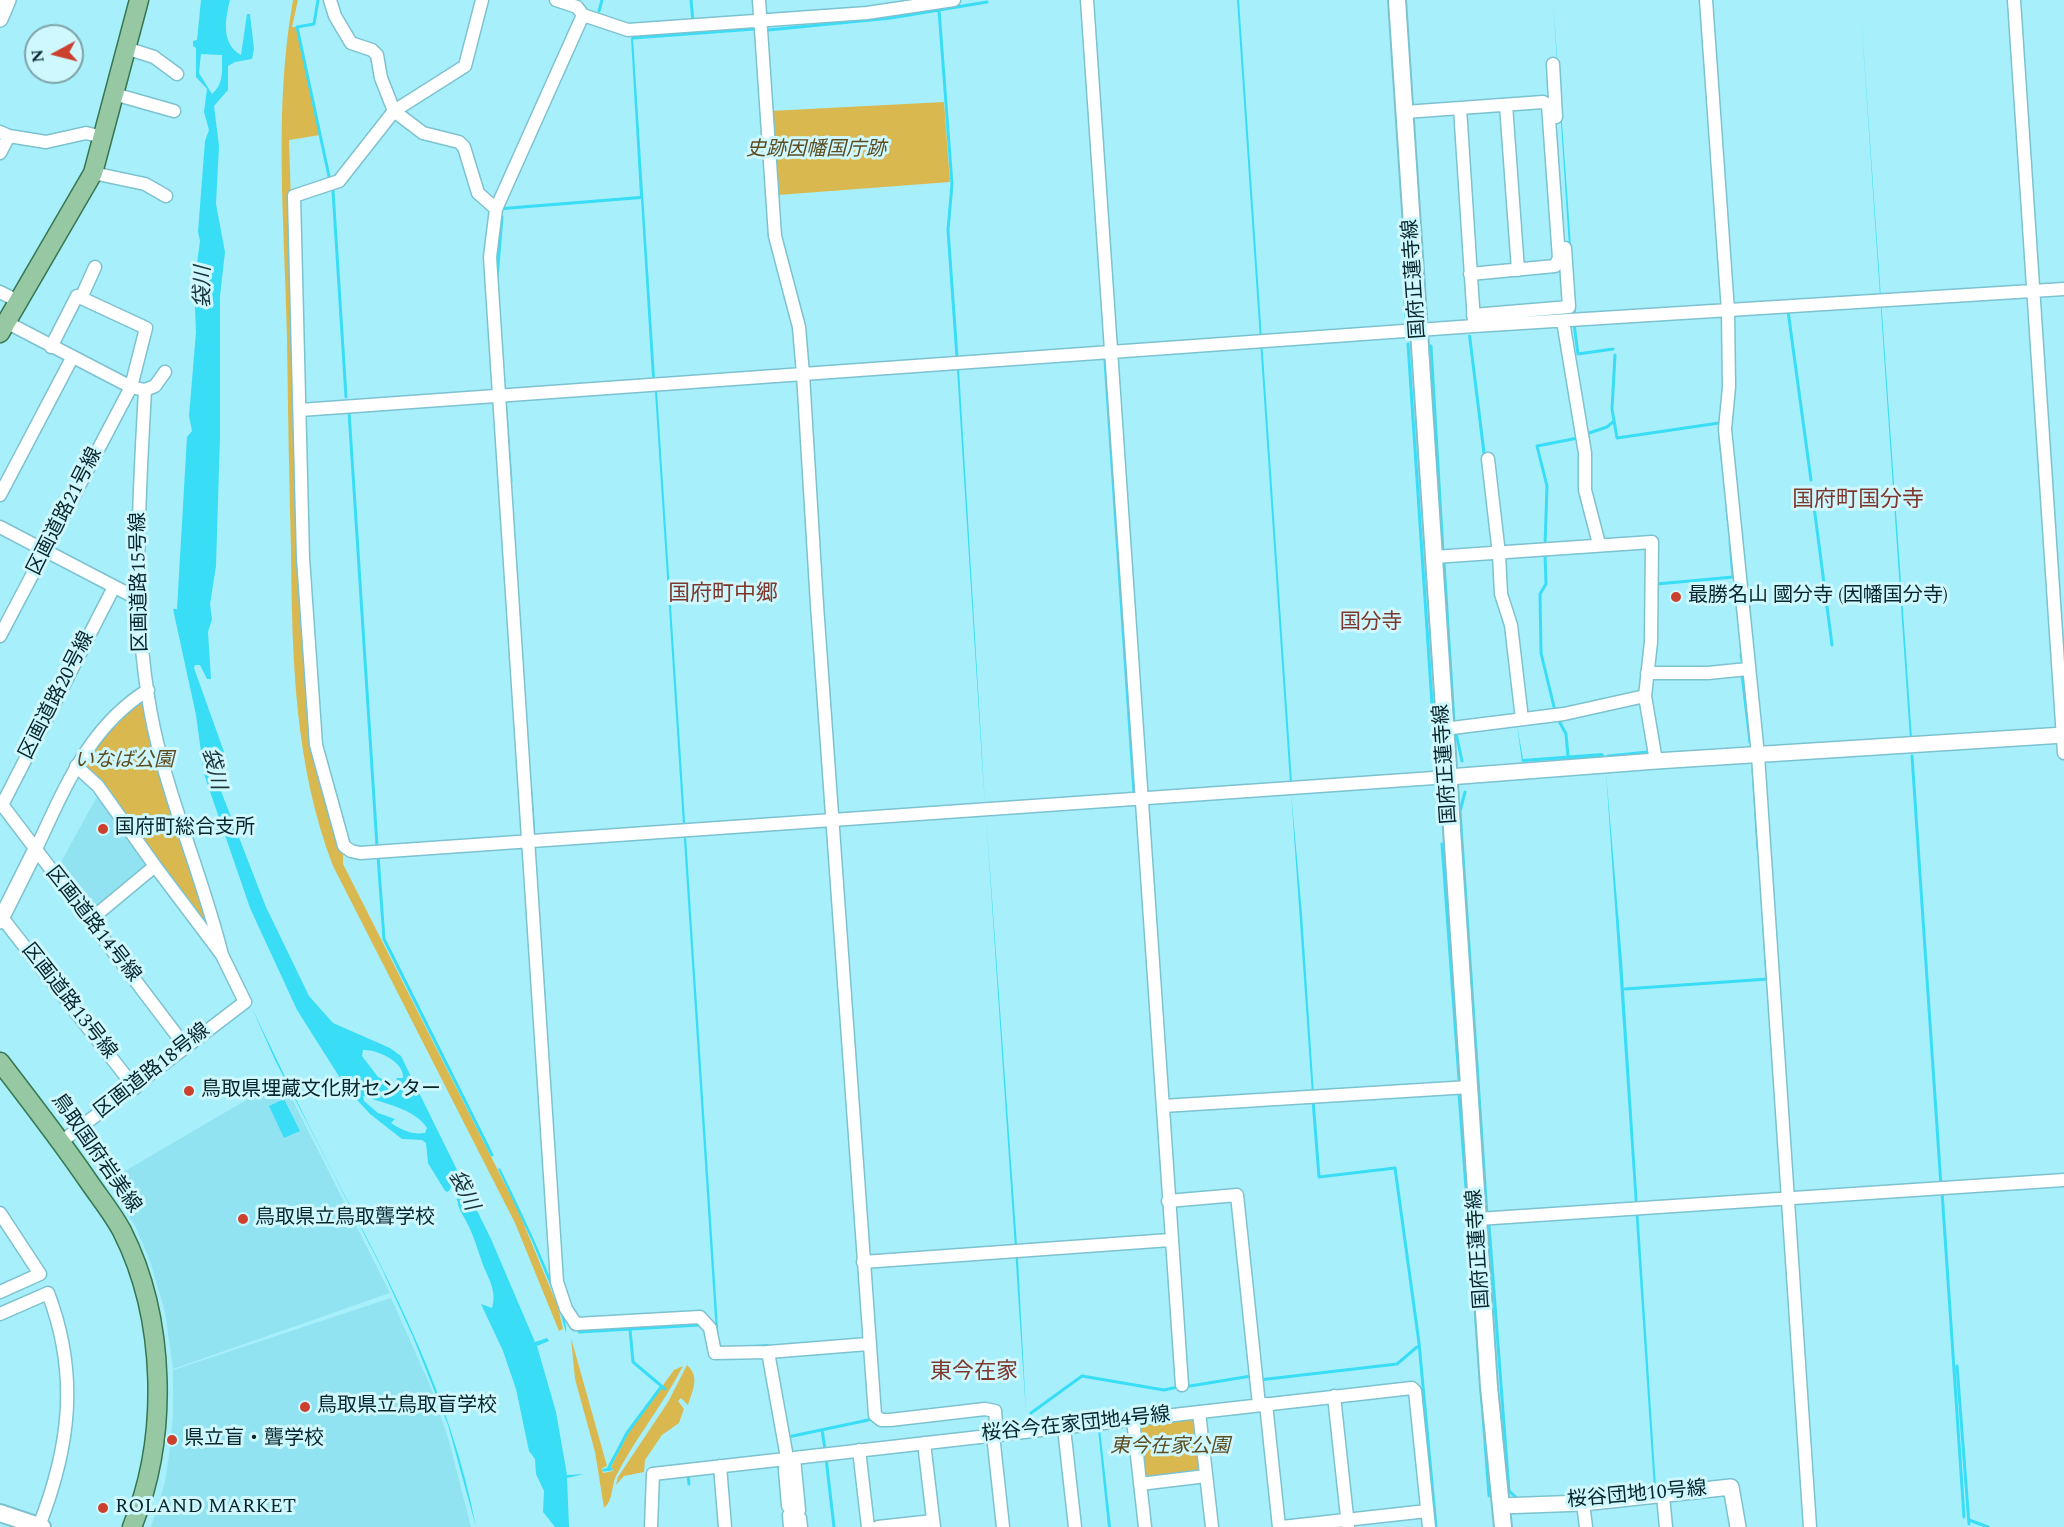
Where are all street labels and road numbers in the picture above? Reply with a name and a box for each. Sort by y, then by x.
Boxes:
street label: 国府正蓮寺線 [1400,218,1432,340]
street label: 区画道路21号線 [24,444,108,580]
street label: 区画道路15号線 [128,512,154,652]
street label: 区画道路20号線 [16,628,100,764]
street label: 国府正蓮寺線 [1431,703,1463,825]
street label: 区画道路14号線 [39,862,145,988]
street label: 区画道路13号線 [15,939,121,1065]
street label: 区画道路18号線 [90,1019,216,1125]
street label: 鳥取国府岩美線 [45,1090,145,1218]
street label: 国府正蓮寺線 [1464,1188,1496,1310]
street label: 桜谷今在家団地4号線 [980,1404,1172,1448]
street label: 桜谷団地10号線 [1566,1478,1708,1514]

